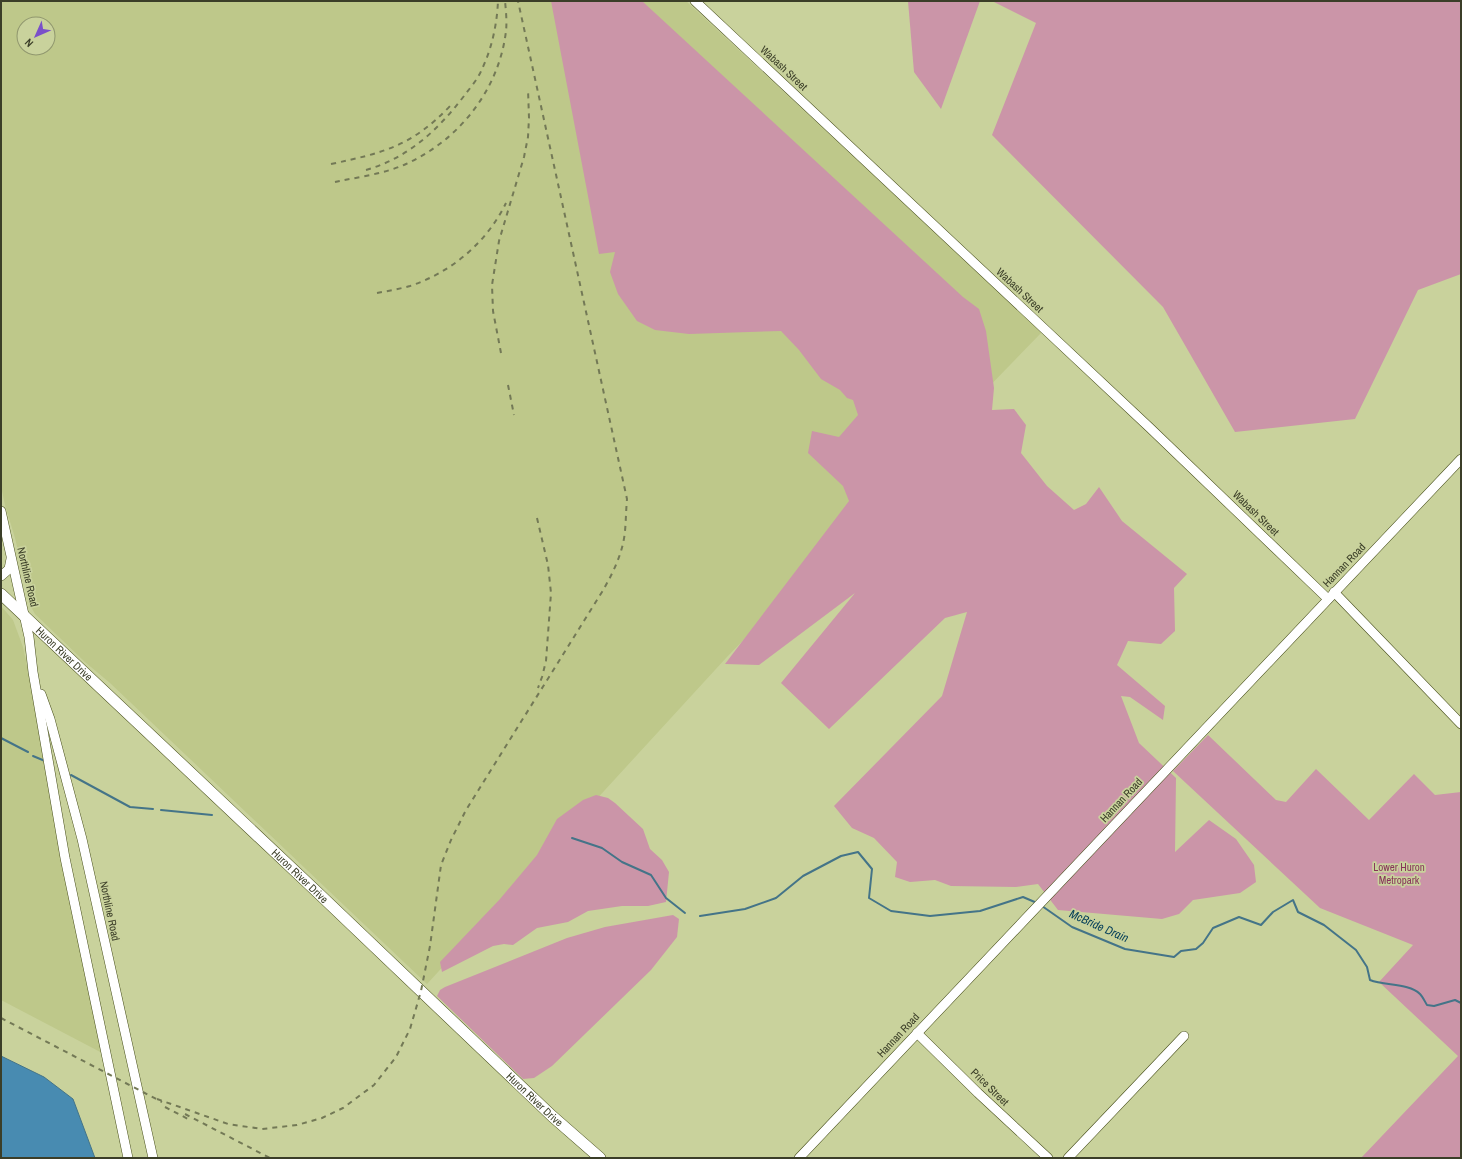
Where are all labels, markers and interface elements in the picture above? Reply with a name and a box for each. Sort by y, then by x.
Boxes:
north arrow [16,16,56,56]
text: N [22,36,36,50]
street label: Wabash Street [758,43,811,94]
street label: Wabash Street [994,265,1047,316]
street label: Wabash Street [1230,487,1283,539]
street label: Hannan Road [1320,540,1368,590]
street label: Northline Road [14,546,42,608]
street label: Huron River Drive [33,624,96,684]
street label: Hannan Road [1097,775,1145,825]
street label: Huron River Drive [269,846,331,906]
park label: Lower Huron Metropark [1373,860,1425,887]
street label: Northline Road [97,880,123,942]
water label: McBride Drain [1067,906,1131,946]
street label: Hannan Road [874,1010,922,1060]
street label: Price Street [968,1065,1012,1109]
street label: Huron River Drive [503,1069,566,1129]

